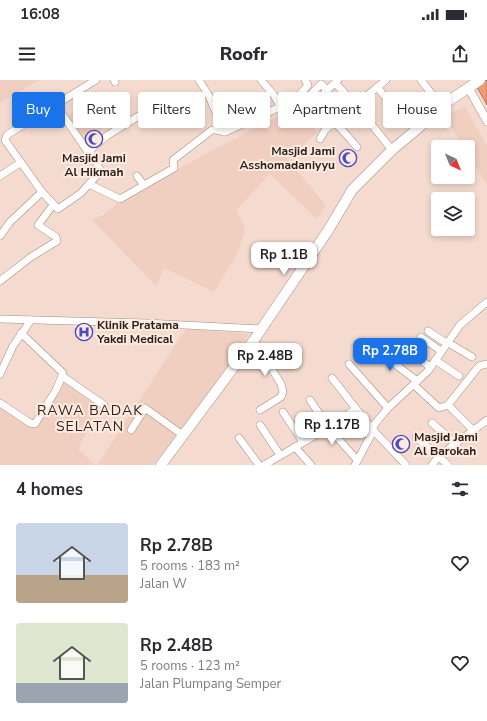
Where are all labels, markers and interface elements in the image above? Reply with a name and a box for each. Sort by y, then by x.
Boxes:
text: 16:08 [20,4,60,24]
text: Roofr [220,42,267,66]
icon: menu [16,43,38,65]
icon: share [449,43,471,65]
chip: Buy [12,92,65,128]
chip: Rent [73,92,130,128]
chip: Filters [138,92,205,128]
chip: New [213,92,270,128]
chip: Apartment [278,92,375,128]
chip: House [383,92,451,128]
mosque icon: Masjid Jami Al Hikmah [84,129,104,149]
north arrow [431,140,475,184]
map controls [431,140,475,236]
place label: Masjid Jami Asshomadaniyyu [240,143,335,173]
mosque icon: Masjid Jami Asshomadaniyyu [338,148,358,168]
place label: Masjid Jami Al Hikmah [62,150,126,180]
button: layers [431,192,475,236]
pin: Rp 1.1B [247,242,321,276]
text: Rp 1.1B [260,246,308,264]
place label: Klinik Pratama Yakdi Medical [96,317,179,347]
hospital icon: Klinik Pratama Yakdi Medical [74,322,94,342]
pin: Rp 2.78B [349,338,431,372]
text: Rp 2.78B [362,342,418,360]
pin: Rp 2.48B [224,343,306,377]
text: Rp 2.48B [237,347,293,365]
district label: RAWA BADAK SELATAN [37,401,143,436]
pin: Rp 1.17B [291,412,373,446]
text: Rp 1.17B [304,416,360,434]
place label: Masjid Jami Al Barokah [414,429,478,459]
mosque icon: Masjid Jami Al Barokah [391,434,411,454]
text: 4 homes [16,478,83,501]
icon: filters [449,478,471,500]
text: Rp 2.78B [140,534,213,557]
icon: home [48,539,96,587]
icon: heart [449,552,471,574]
text: 5 rooms · 183 m² [140,557,240,575]
text: Jalan W [140,575,187,593]
text: Rp 2.48B [140,634,213,657]
icon: home [48,639,96,687]
icon: heart [449,652,471,674]
text: 5 rooms · 123 m² [140,657,240,675]
text: Jalan Plumpang Semper [140,675,281,693]

